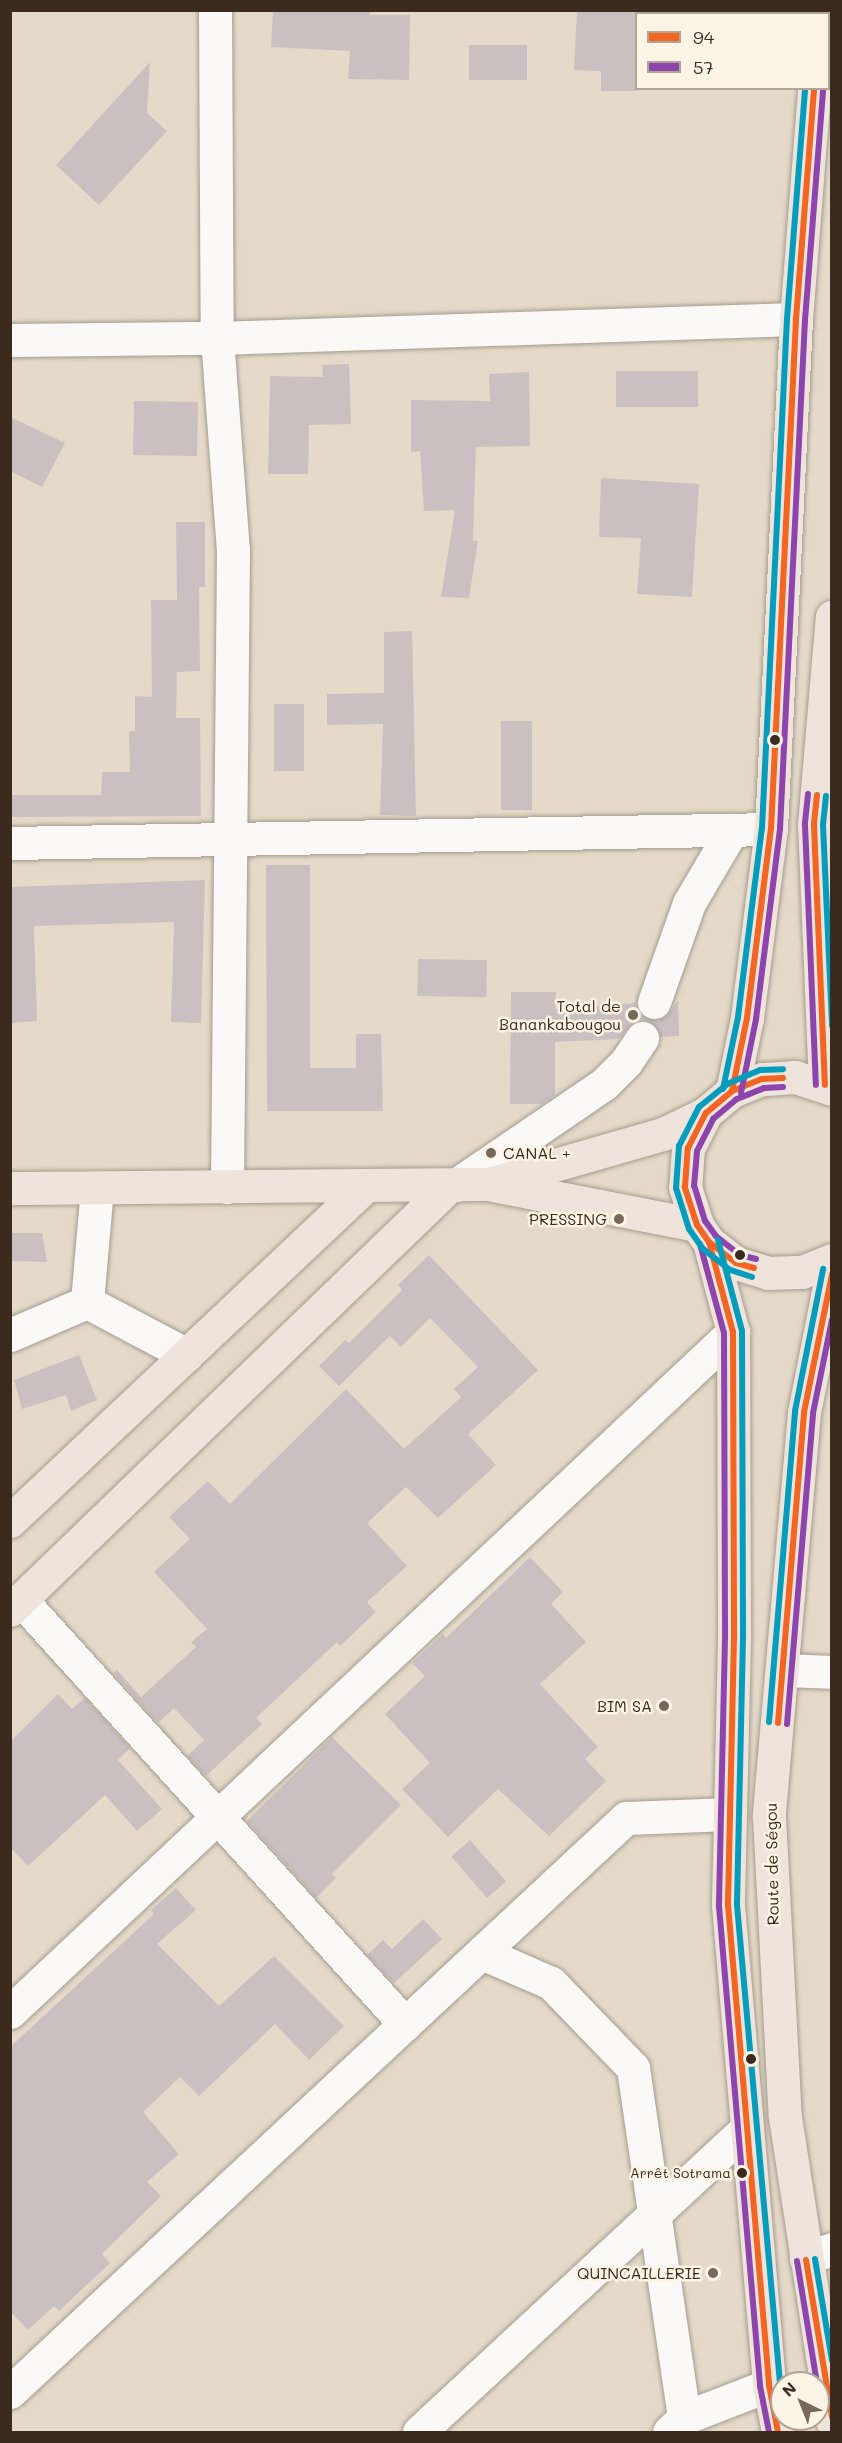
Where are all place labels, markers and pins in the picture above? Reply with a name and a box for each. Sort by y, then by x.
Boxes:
unlabelled marker [769,734,781,746]
place label: Total de Banankabougou [499,996,621,1034]
marker: Total de Banankabougou [626,1008,640,1022]
place label: CANAL + [503,1143,571,1163]
marker: CANAL + [484,1146,498,1160]
place label: PRESSING [529,1209,607,1229]
marker: PRESSING [612,1212,626,1226]
unlabelled marker [734,1249,746,1261]
place label: BIM SA [597,1696,652,1716]
marker: BIM SA [657,1699,671,1713]
unlabelled marker [745,2053,757,2065]
place label: Arrêt Sotrama [630,2165,731,2181]
marker: Arrêt Sotrama [736,2167,748,2179]
place label: QUINCAILLERIE [577,2263,701,2283]
marker: QUINCAILLERIE [706,2266,720,2280]

